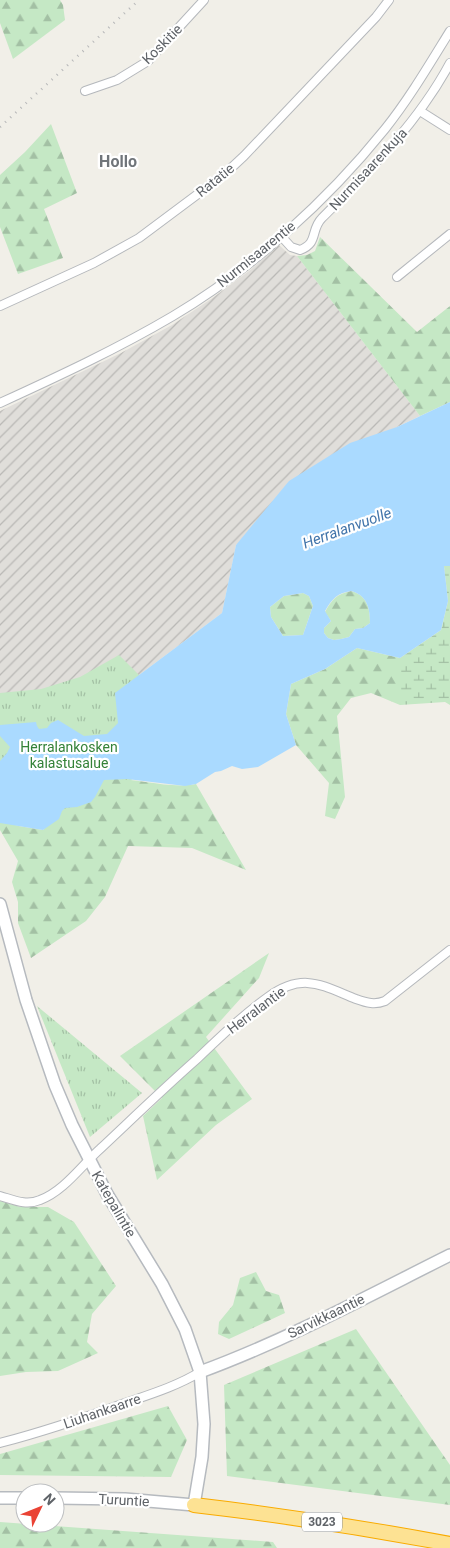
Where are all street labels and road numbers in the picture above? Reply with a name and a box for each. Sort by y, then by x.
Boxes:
street label: Koskitie [139,21,185,67]
street label: Nurmisaarenkuja [326,125,410,213]
street label: Ratatie [193,160,237,200]
street label: Nurmisaarentie [214,218,298,290]
street label: Herralantie [224,983,288,1037]
street label: Katepalintie [89,1168,139,1240]
street label: Sarvikkaantie [285,1290,367,1342]
street label: Liuhankaarre [61,1390,143,1432]
street label: Turuntie [98,1491,150,1509]
road number: 3023 [302,1512,342,1531]

